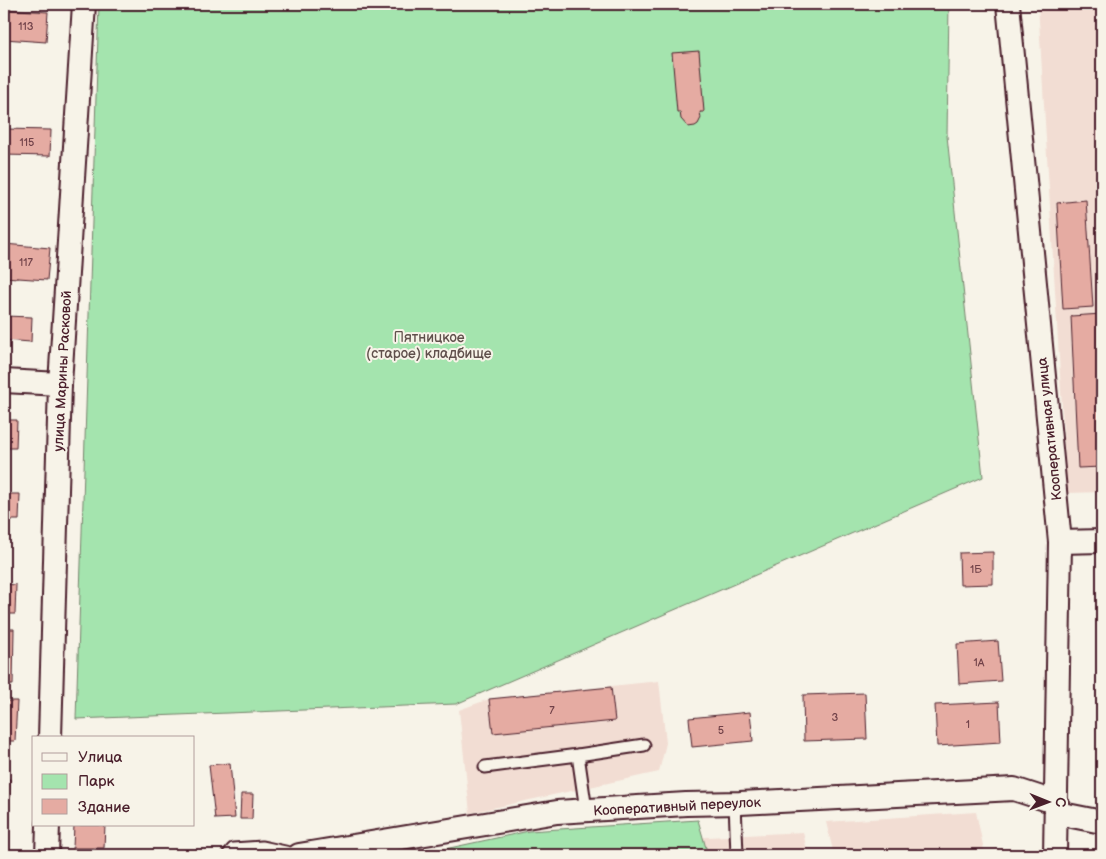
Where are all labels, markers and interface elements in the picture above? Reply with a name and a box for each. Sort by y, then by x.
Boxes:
house number: 113 [18,20,34,33]
house number: 115 [20,136,34,149]
house number: 117 [19,256,34,269]
street label: улица Марины Расковой [50,290,75,452]
park label: Пятницкое (старое) кладбище [366,329,492,362]
street label: Кооперативная улица [1033,356,1065,501]
house number: 1Б [970,563,982,576]
house number: 1А [974,656,985,669]
house number: 7 [549,704,555,717]
house number: 3 [832,711,839,724]
house number: 1 [966,718,970,731]
house number: 5 [718,724,724,737]
legend [32,736,195,826]
text: Улица [78,748,123,767]
text: Парк [78,772,115,791]
north arrow [1024,776,1074,826]
street label: Кооперативный переулок [593,794,762,819]
text: С [1052,797,1069,807]
text: Здание [78,798,130,817]

